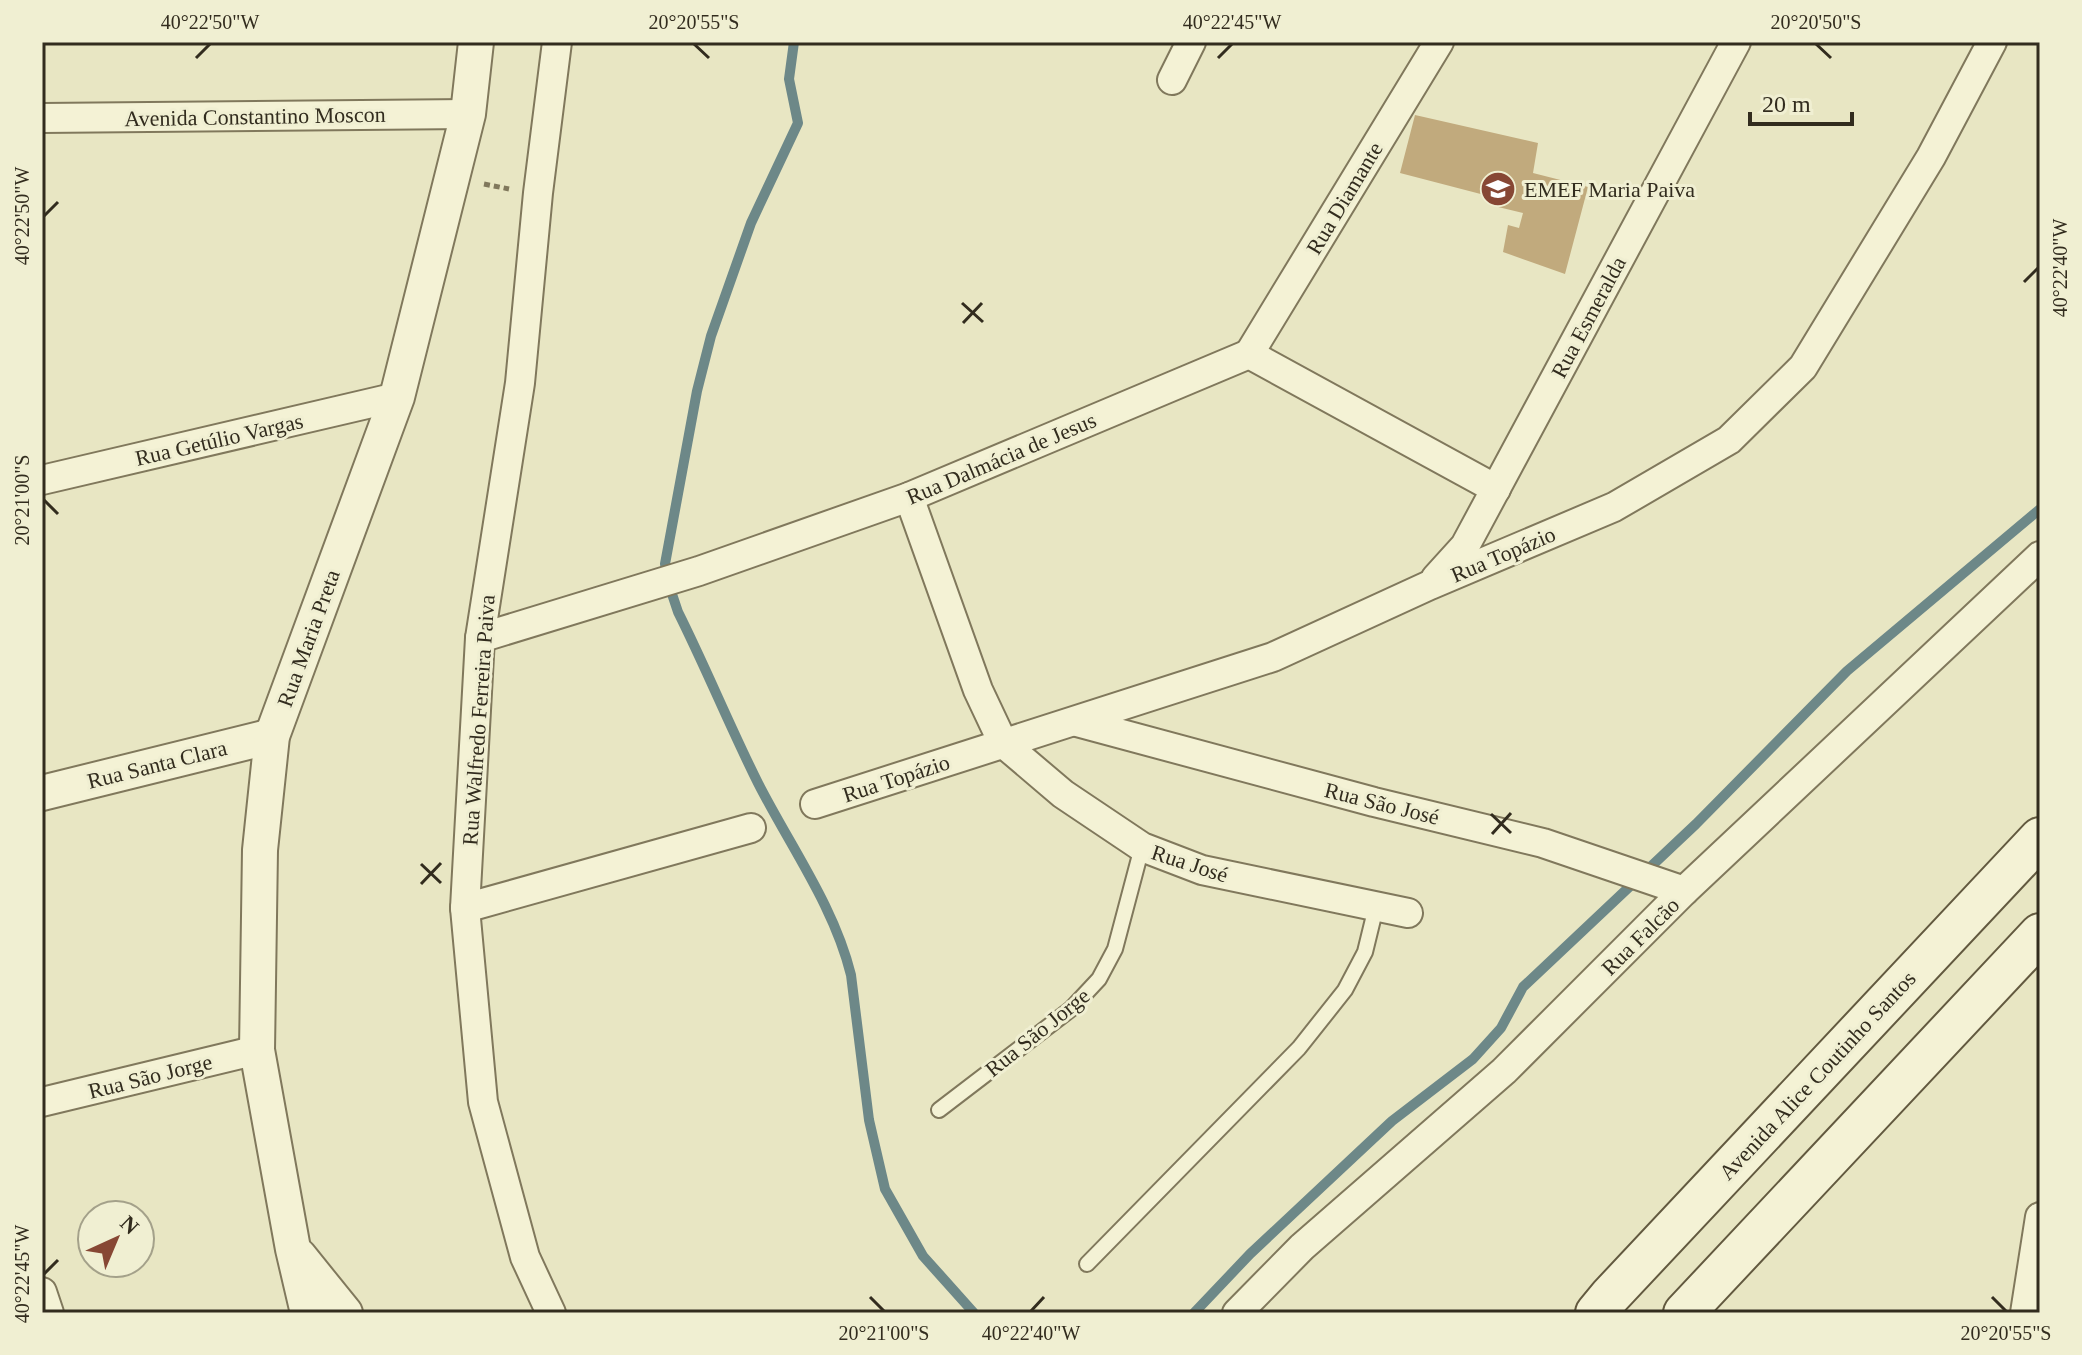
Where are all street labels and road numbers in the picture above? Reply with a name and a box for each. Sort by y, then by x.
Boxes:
street label: Avenida Constantino Moscon [124,102,386,131]
street label: Rua Diamante [1301,138,1388,259]
street label: Rua Esmeralda [1546,252,1631,382]
street label: Rua Dalmácia de Jesus [903,407,1100,510]
street label: Rua Getúlio Vargas [133,408,305,471]
street label: Rua Topázio [1447,521,1559,588]
street label: Rua Maria Preta [272,566,345,710]
street label: Rua Walfredo Ferreira Paiva [457,594,500,846]
street label: Rua Santa Clara [85,735,230,794]
street label: Rua Topázio [839,749,953,808]
street label: Rua São José [1322,777,1442,830]
street label: Rua José [1148,839,1231,888]
street label: Rua Falcão [1596,892,1684,980]
street label: Avenida Alice Coutinho Santos [1714,966,1921,1185]
street label: Rua São Jorge [980,983,1094,1082]
street label: Rua São Jorge [86,1049,215,1104]

